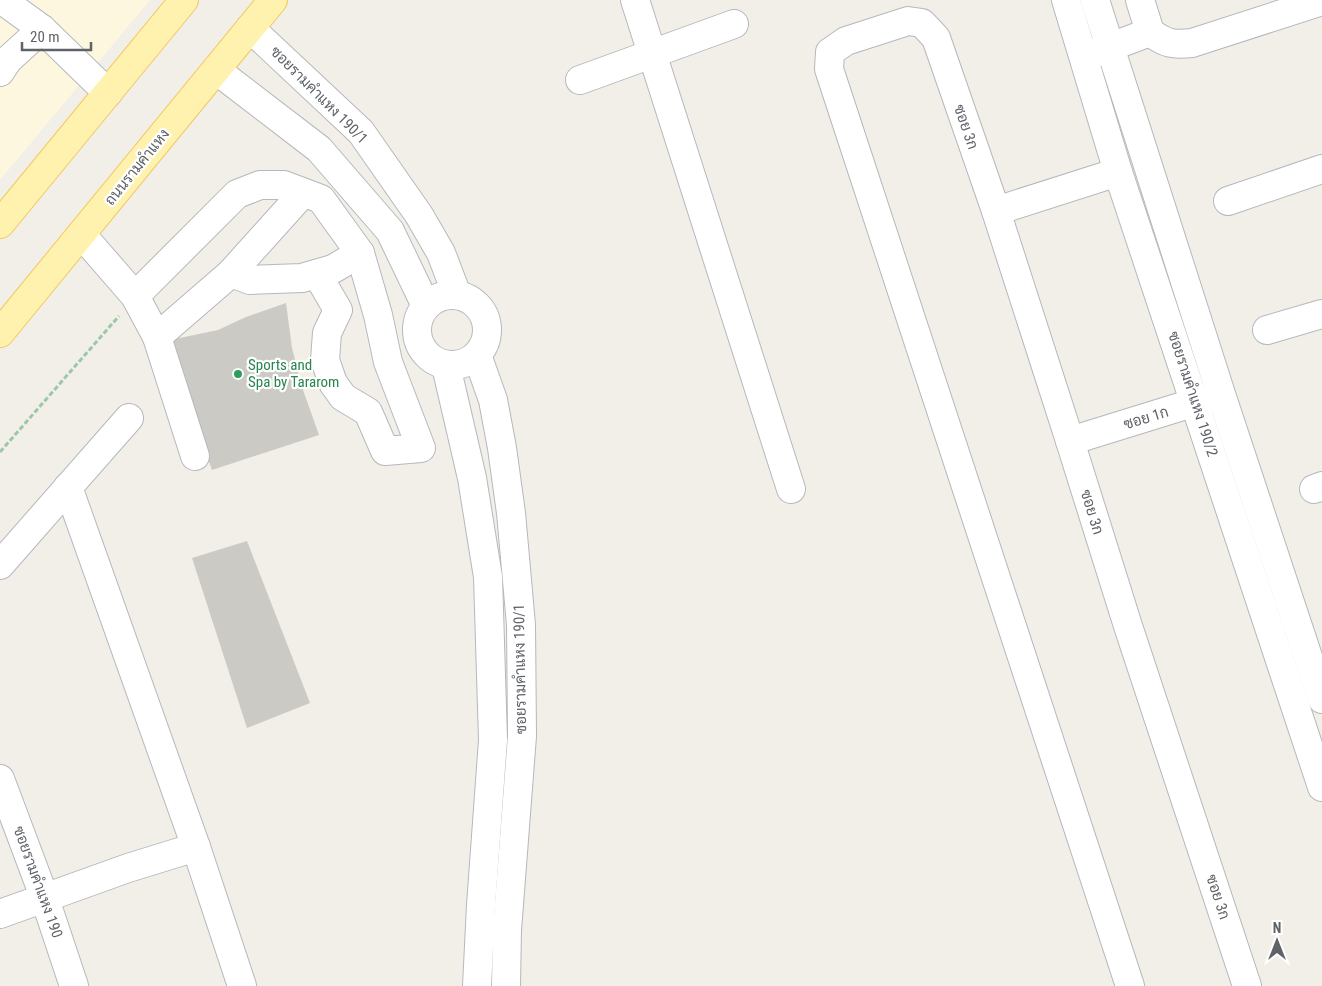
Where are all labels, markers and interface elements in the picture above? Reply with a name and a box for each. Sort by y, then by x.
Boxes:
scale bar [22,20,91,52]
text: 20 m [30,28,60,46]
street label: ซอยรามคำแหง 190/1 [267,43,371,147]
street label: ซอย 3ก [950,102,982,152]
street label: ถนนรามคำแหง [101,125,173,209]
street label: ซอยรามคำแหง 190/2 [1164,329,1222,459]
place label: Sports and Spa by Tararom [248,356,339,391]
marker: Sports and Spa by Tararom [232,368,244,380]
street label: ซอย 1ก [1121,403,1171,433]
street label: ซอย 3ก [1077,487,1107,537]
street label: ซอยรามคำแหง 190/1 [510,604,530,734]
street label: ซอยรามคำแหง 190 [9,824,67,940]
street label: ซอย 3ก [1202,872,1234,922]
north arrow [1252,916,1302,966]
text: N [1273,920,1281,936]

